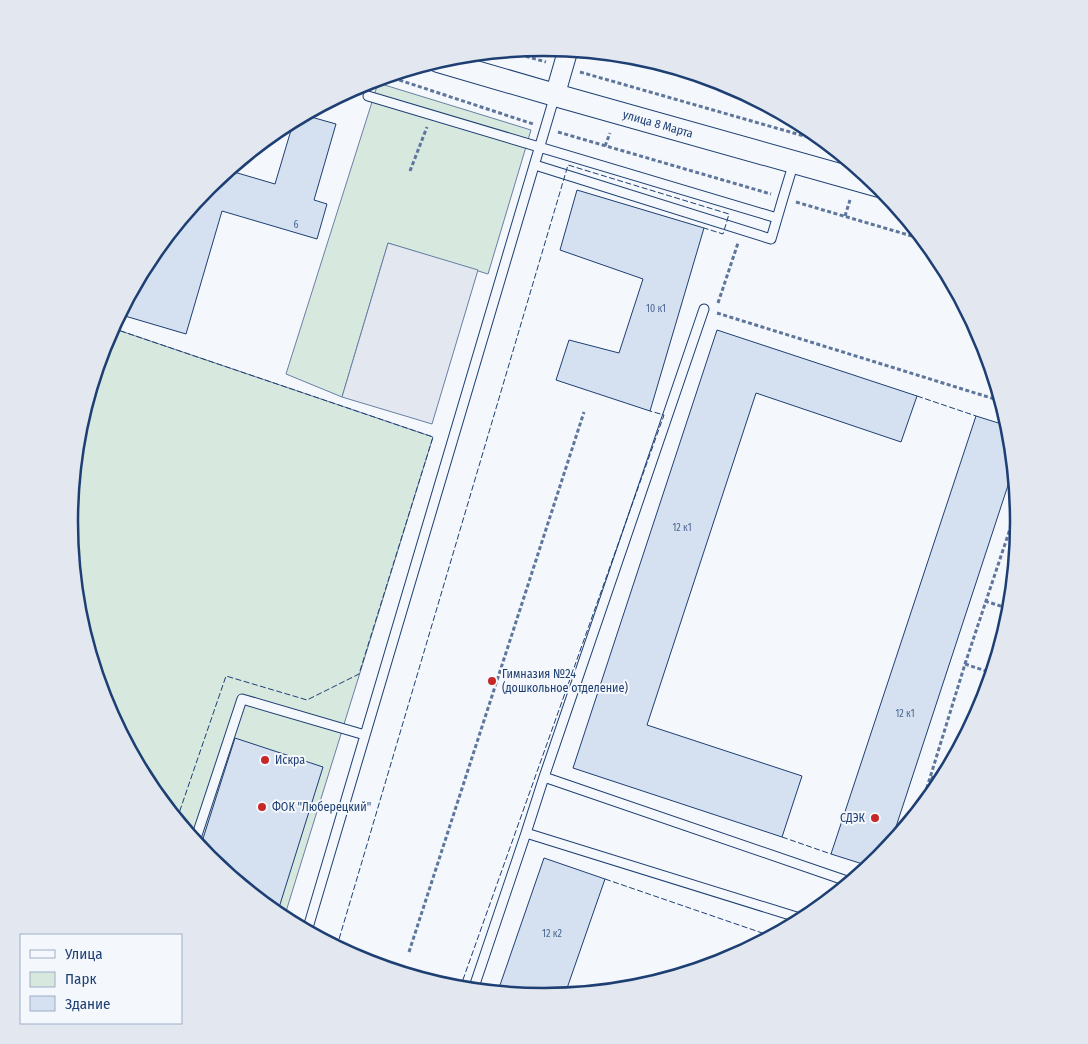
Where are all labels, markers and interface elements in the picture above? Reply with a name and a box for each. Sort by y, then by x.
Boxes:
street label: улица 8 Марта [621,107,695,141]
house number: 6 [294,219,299,231]
house number: 10 к1 [646,303,666,315]
house number: 12 к1 [672,522,692,534]
place label: Гимназия №24 (дошкольное отделение) [502,667,628,695]
marker: Гимназия №24 (дошкольное отделение) [486,675,498,687]
house number: 12 к1 [895,708,915,720]
place label: Искра [275,753,305,767]
marker: Искра [259,754,271,766]
place label: ФОК "Люберецкий" [272,800,371,814]
marker: ФОК "Люберецкий" [256,801,268,813]
place label: СДЭК [840,811,866,825]
marker: СДЭК [869,812,881,824]
house number: 12 к2 [542,928,562,940]
legend [20,934,182,1024]
text: Улица [64,945,103,963]
text: Парк [65,970,96,988]
text: Здание [65,995,111,1013]

